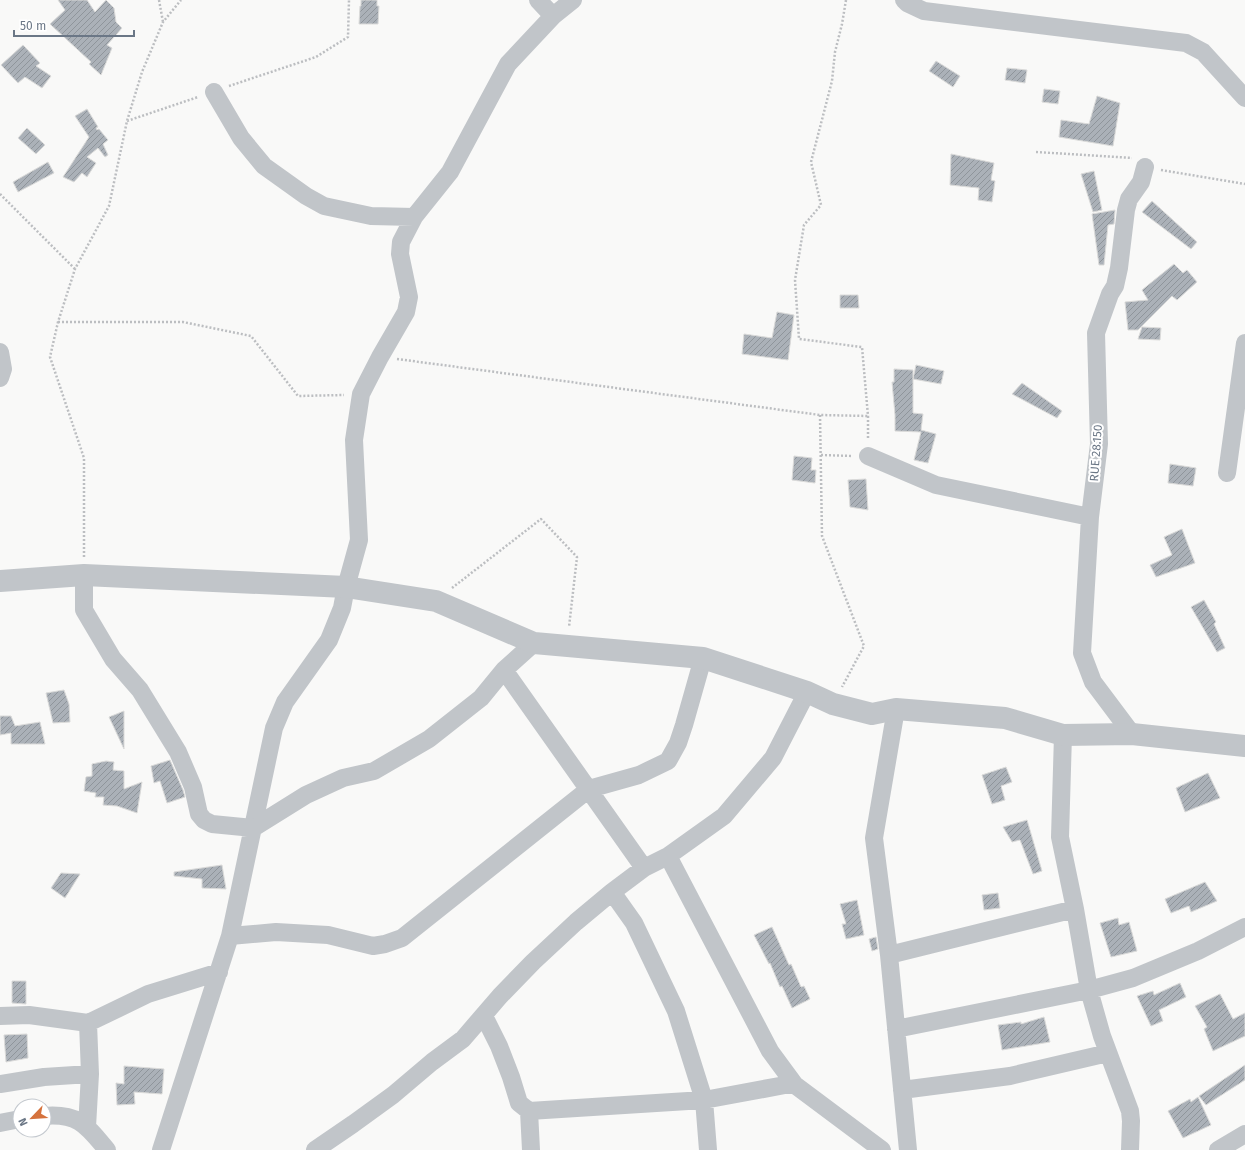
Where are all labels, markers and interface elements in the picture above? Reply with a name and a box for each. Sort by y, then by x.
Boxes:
scale bar [14,12,134,38]
text: 50 m [20,19,46,33]
street label: RUE 28.150 [1087,424,1105,482]
north arrow [12,1098,52,1138]
text: N [16,1116,31,1128]

